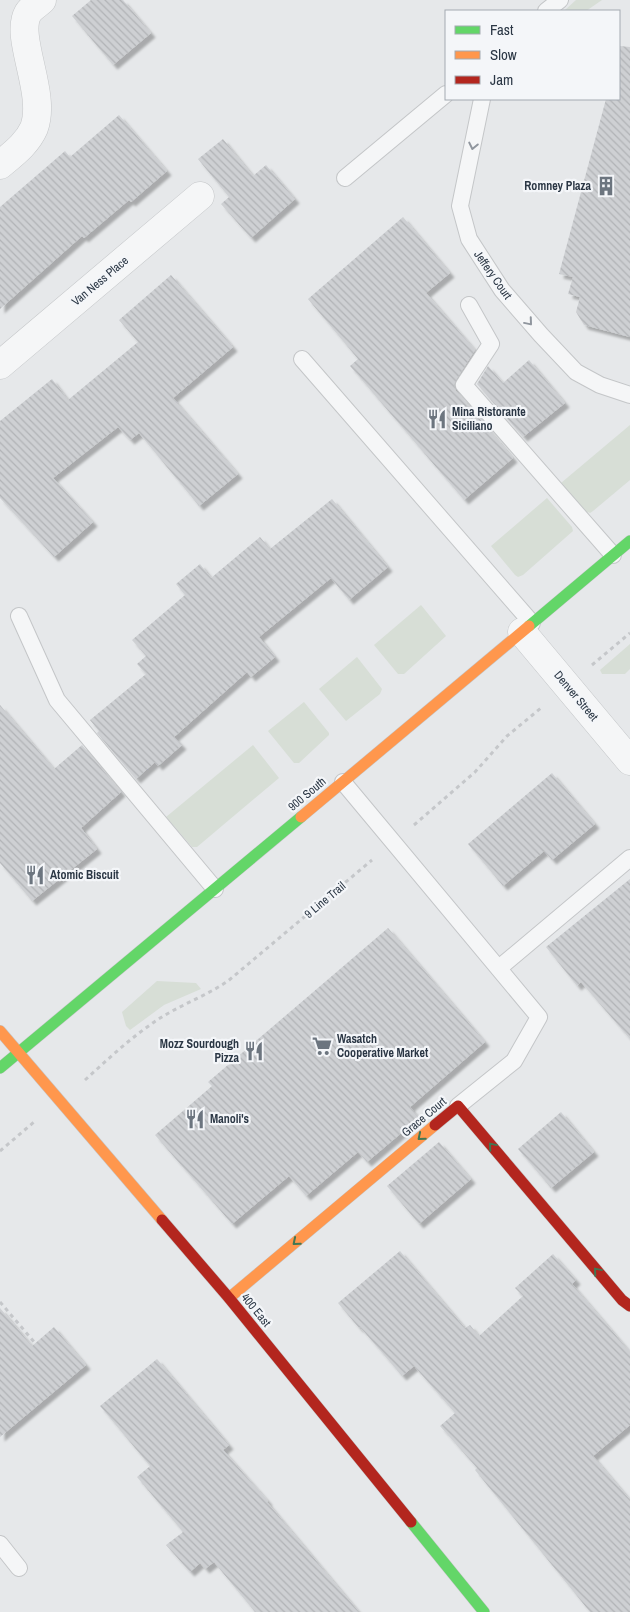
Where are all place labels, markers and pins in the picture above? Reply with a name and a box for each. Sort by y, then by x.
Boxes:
building icon: Romney Plaza [595,175,617,197]
place label: Romney Plaza [524,178,592,194]
place label: Mina Ristorante Siciliano [452,404,526,434]
restaurant icon: Mina Ristorante Siciliano [426,408,448,430]
restaurant icon: Atomic Biscuit [24,864,46,886]
place label: Atomic Biscuit [50,867,120,883]
place label: Wasatch Cooperative Market [337,1031,429,1061]
supermarket icon: Wasatch Cooperative Market [311,1035,333,1057]
place label: Mozz Sourdough Pizza [160,1036,240,1066]
restaurant icon: Mozz Sourdough Pizza [243,1040,265,1062]
restaurant icon: Manoli's [184,1108,206,1130]
place label: Manoli's [210,1111,250,1127]

